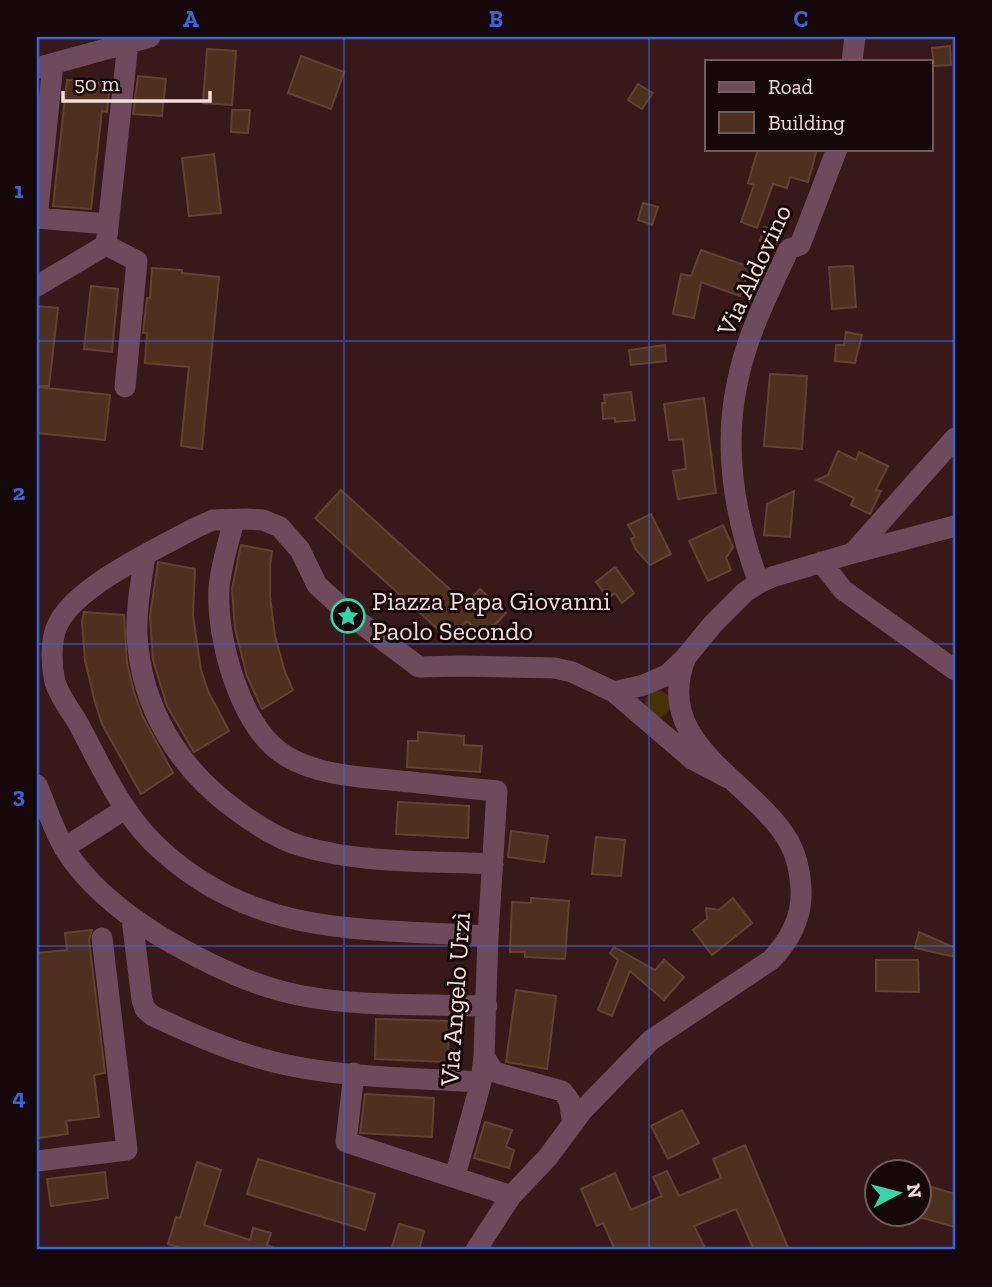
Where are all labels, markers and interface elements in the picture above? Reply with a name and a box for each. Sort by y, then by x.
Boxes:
text: A [183,5,199,33]
text: B [489,5,503,33]
text: C [794,5,808,33]
scale bar [63,60,210,104]
legend [705,60,932,150]
text: 50 m [74,71,120,96]
text: Road [768,74,814,99]
text: Building [768,110,845,135]
text: 1 [14,176,24,204]
street label: Via Aldovino [709,199,798,342]
text: 2 [13,478,25,506]
place label: Piazza Papa Giovanni Paolo Secondo [372,585,610,647]
place icon: Piazza Papa Giovanni Paolo Secondo [329,597,367,635]
text: 3 [13,781,25,809]
street label: Via Angelo Urzì [433,911,477,1088]
text: 4 [12,1083,26,1111]
north arrow [862,1158,932,1228]
text: N [902,1182,927,1200]

